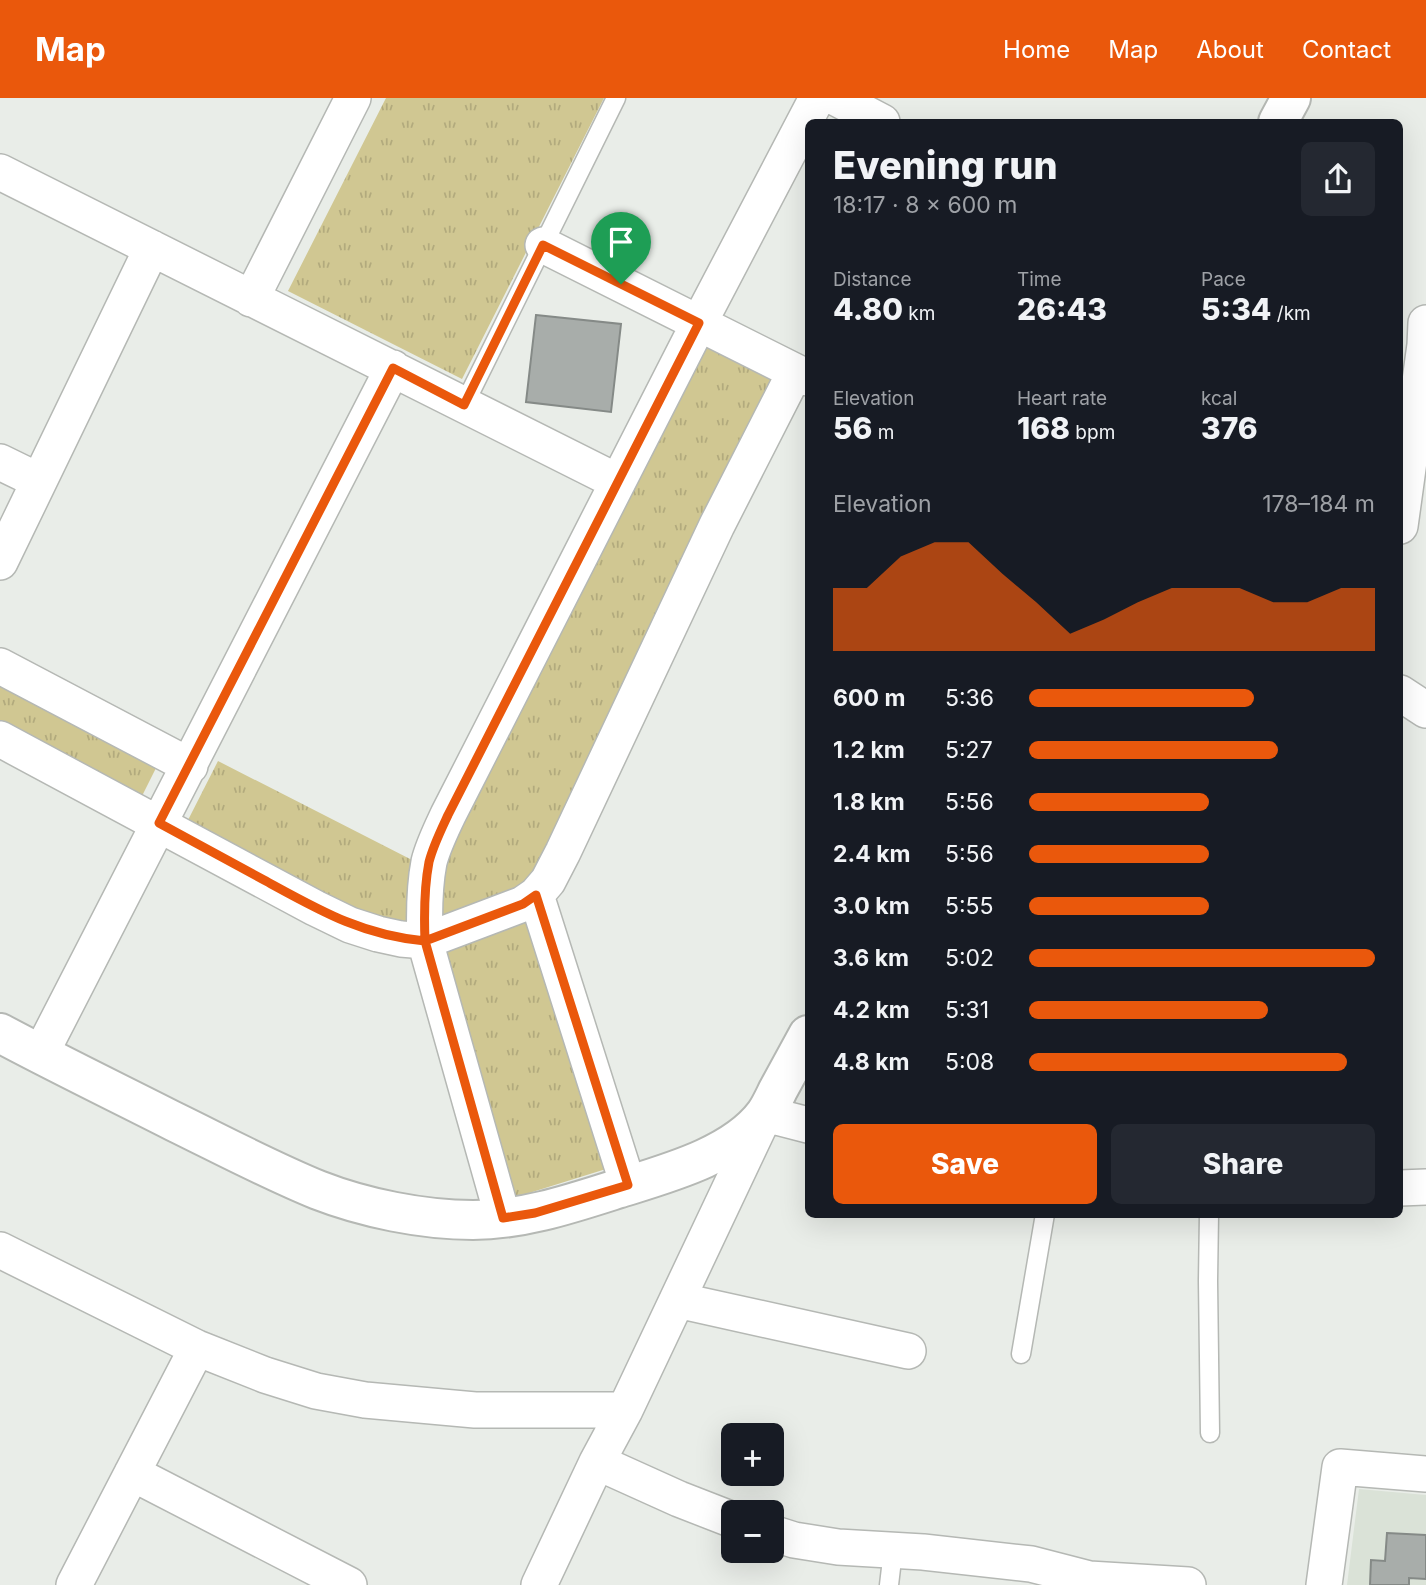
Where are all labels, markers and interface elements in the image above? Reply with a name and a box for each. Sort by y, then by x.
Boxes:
text: Map [35,29,106,69]
text: Home [1003,35,1070,64]
text: Map [1108,35,1158,64]
text: About [1196,35,1264,64]
text: Contact [1302,35,1391,64]
text: Evening run [833,142,1058,188]
button: share [1301,142,1375,216]
text: 18:17 · 8 × 600 m [833,191,1017,219]
pin [591,212,651,284]
icon: arrive [602,223,640,261]
text: Distance [833,268,911,291]
text: Time [1017,268,1062,291]
text: Pace [1201,268,1246,291]
text: 4.80 [833,291,903,327]
text: 26:43 [1017,291,1107,327]
text: 5:34 [1201,291,1272,327]
text: km [903,302,935,325]
text: /km [1272,302,1311,325]
text: Elevation [833,387,914,410]
text: Heart rate [1017,387,1107,410]
text: kcal [1201,387,1237,410]
text: 56 [833,410,872,446]
text: 168 [1017,410,1070,446]
text: 376 [1201,410,1258,446]
text: m [872,421,894,444]
text: bpm [1070,421,1115,444]
text: Elevation [833,490,932,518]
text: 178–184 m [1262,490,1375,518]
text: 600 m [833,684,905,712]
text: 5:36 [945,684,994,712]
text: 1.2 km [833,736,905,764]
text: 5:27 [945,736,993,764]
text: 1.8 km [833,788,905,816]
text: 5:56 [945,788,994,816]
text: 2.4 km [833,840,911,868]
text: 5:56 [945,840,994,868]
text: 3.0 km [833,892,910,920]
text: 5:55 [945,892,994,920]
text: 3.6 km [833,944,909,972]
text: 5:02 [945,944,994,972]
text: 4.2 km [833,996,910,1024]
text: 5:31 [945,996,989,1024]
text: 4.8 km [833,1048,910,1076]
text: 5:08 [945,1048,994,1076]
button: Save [833,1124,1097,1204]
button: Share [1111,1124,1375,1204]
map controls [721,1423,784,1563]
button: + [721,1423,784,1486]
button: − [721,1500,784,1563]

